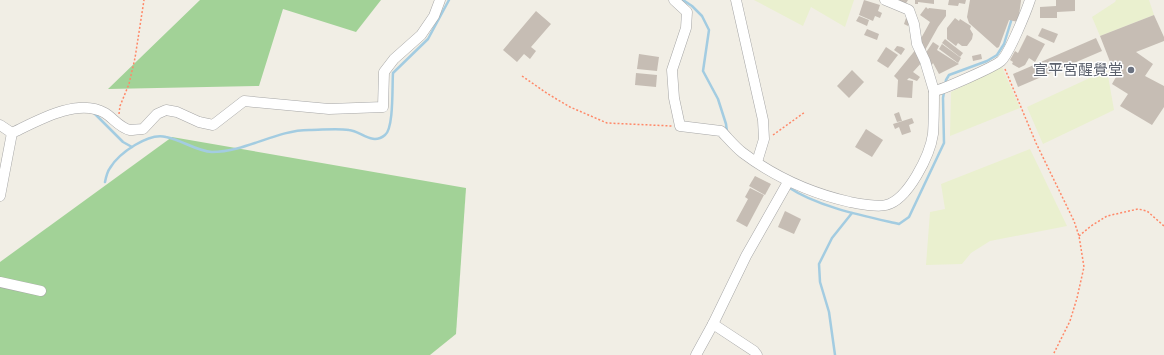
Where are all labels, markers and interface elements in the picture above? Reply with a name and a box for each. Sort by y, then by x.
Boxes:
place label: 宣平宮醒覺堂 [1033,61,1123,79]
marker: 宣平宮醒覺堂 [1126,65,1136,75]

